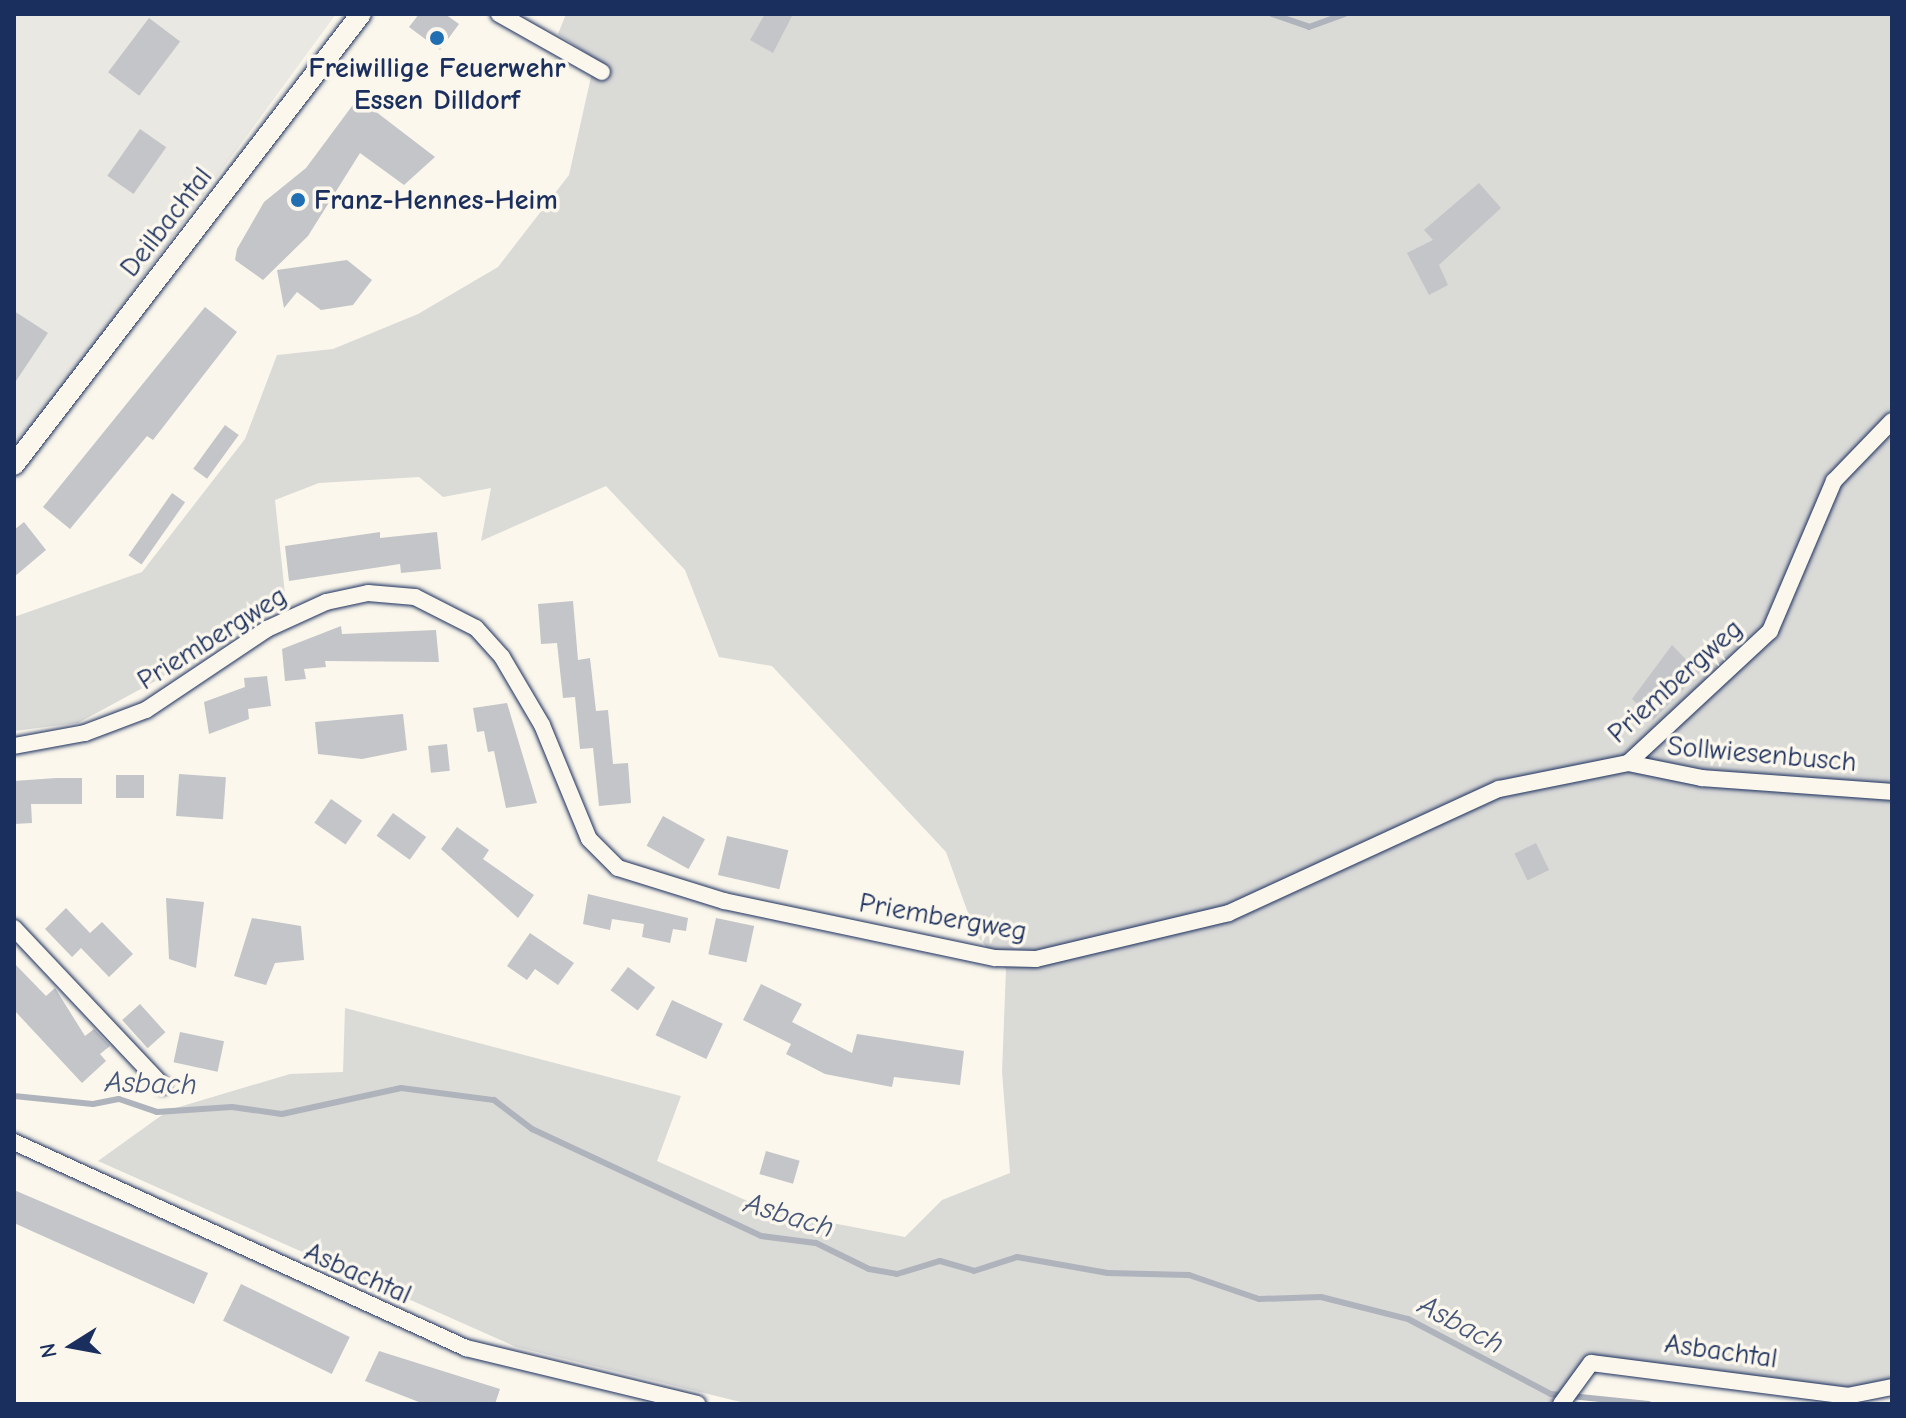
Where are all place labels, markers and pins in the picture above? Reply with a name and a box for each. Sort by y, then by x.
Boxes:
marker: Freiwillige Feuerwehr Essen Dilldorf [428,29,446,47]
place label: Freiwillige Feuerwehr Essen Dilldorf [308,51,566,117]
place label: Franz-Hennes-Heim [314,183,558,217]
marker: Franz-Hennes-Heim [289,191,307,209]

